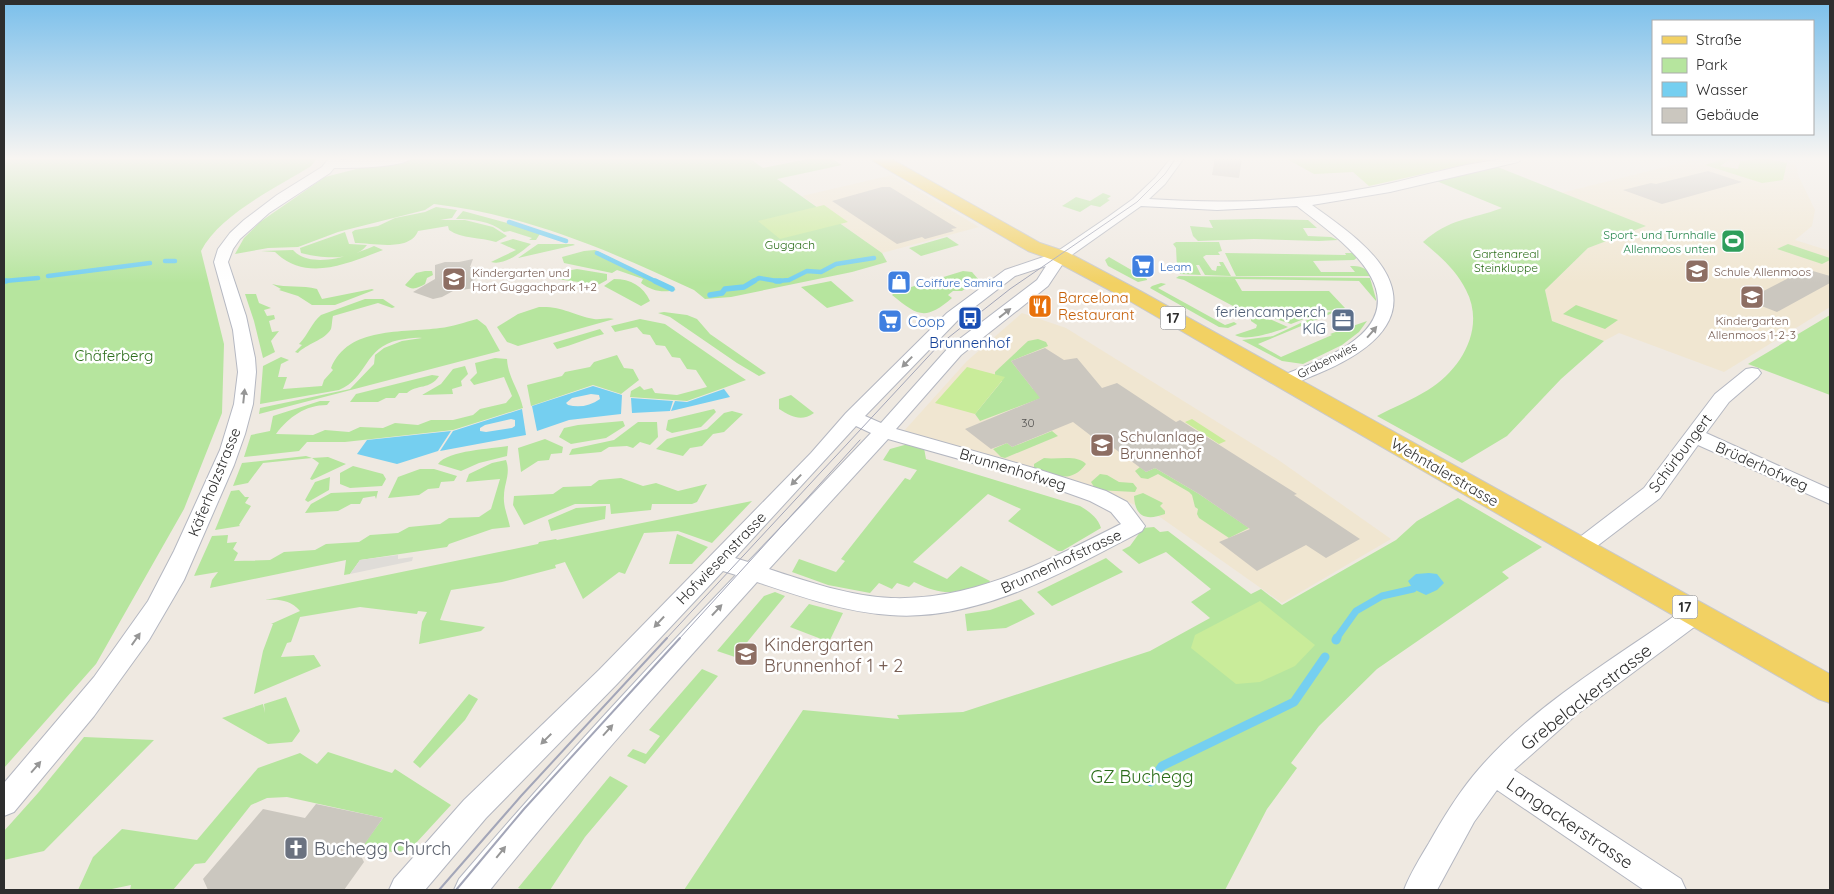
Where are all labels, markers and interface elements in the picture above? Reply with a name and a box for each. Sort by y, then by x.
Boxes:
legend [1652,20,1814,135]
text: Straße [1696,30,1742,49]
text: Park [1696,55,1728,74]
text: Wasser [1696,80,1748,99]
text: Gebäude [1696,105,1759,124]
place label: Sport- und Turnhalle Allenmoos unten [1603,227,1716,256]
sports icon: Sport- und Turnhalle Allenmoos unten [1720,228,1746,254]
park label: Guggach [765,237,815,252]
park label: Gartenareal Steinkluppe [1473,246,1539,275]
supermarket icon: Leam [1130,253,1156,279]
school or university icon: Schule Allenmoos [1684,258,1710,284]
place label: Leam [1160,259,1191,274]
place label: Schule Allenmoos [1714,264,1812,279]
place label: Kindergarten und Hort Guggachpark 1+2 [472,265,597,294]
school or university icon: Kindergarten und Hort Guggachpark 1+2 [441,266,467,292]
shop icon: Coiffure Samira [886,269,912,295]
place label: Coiffure Samira [916,275,1003,290]
school or university icon: Kindergarten Allenmoos 1-2-3 [1739,284,1765,310]
place label: Barcelona Restaurant [1058,288,1135,324]
restaurant icon: Barcelona Restaurant [1027,293,1053,319]
place label: feriencamper.ch KlG [1215,302,1326,338]
bus stop icon: Brunnenhof [957,305,983,331]
road number: 17 [1160,306,1186,330]
office icon: feriencamper.ch KlG [1330,307,1356,333]
supermarket icon: Coop [877,308,903,334]
one-way arrow [998,308,1012,318]
place label: Coop [908,312,945,331]
place label: Kindergarten Allenmoos 1-2-3 [1708,313,1796,342]
one-way arrow [1366,326,1378,338]
place label: Brunnenhof [929,333,1011,352]
street label: Grabenwies [1295,338,1360,381]
park label: Chäferberg [75,346,153,365]
one-way arrow [901,355,913,367]
one-way arrow [240,388,248,404]
street label: Schürbungert [1644,410,1716,496]
house number: 30 [1021,415,1035,430]
street label: Käferholzstrasse [183,425,245,539]
place label: Schulanlage Brunnenhof [1120,427,1205,463]
school or university icon: Schulanlage Brunnenhof [1089,432,1115,458]
street label: Wehntalerstrasse [1388,434,1502,510]
street label: Brüderhofweg [1713,437,1811,495]
street label: Brunnenhofweg [957,444,1069,494]
one-way arrow [790,474,802,486]
street label: Hofwiesenstrasse [672,508,770,608]
street label: Brunnenhofstrasse [998,525,1124,597]
road number: 17 [1672,596,1698,618]
one-way arrow [711,604,723,616]
one-way arrow [653,616,665,628]
one-way arrow [131,632,141,645]
place label: Kindergarten Brunnenhof 1 + 2 [764,633,903,677]
street label: Grebelackerstrasse [1516,639,1656,755]
school or university icon: Kindergarten Brunnenhof 1 + 2 [733,641,759,667]
one-way arrow [602,724,614,736]
one-way arrow [540,733,552,745]
one-way arrow [30,761,42,773]
park label: GZ Buchegg [1090,765,1194,788]
street label: Langackerstrasse [1502,772,1638,874]
church icon: Buchegg Church [283,835,309,861]
place label: Buchegg Church [314,837,451,860]
one-way arrow [496,846,507,859]

